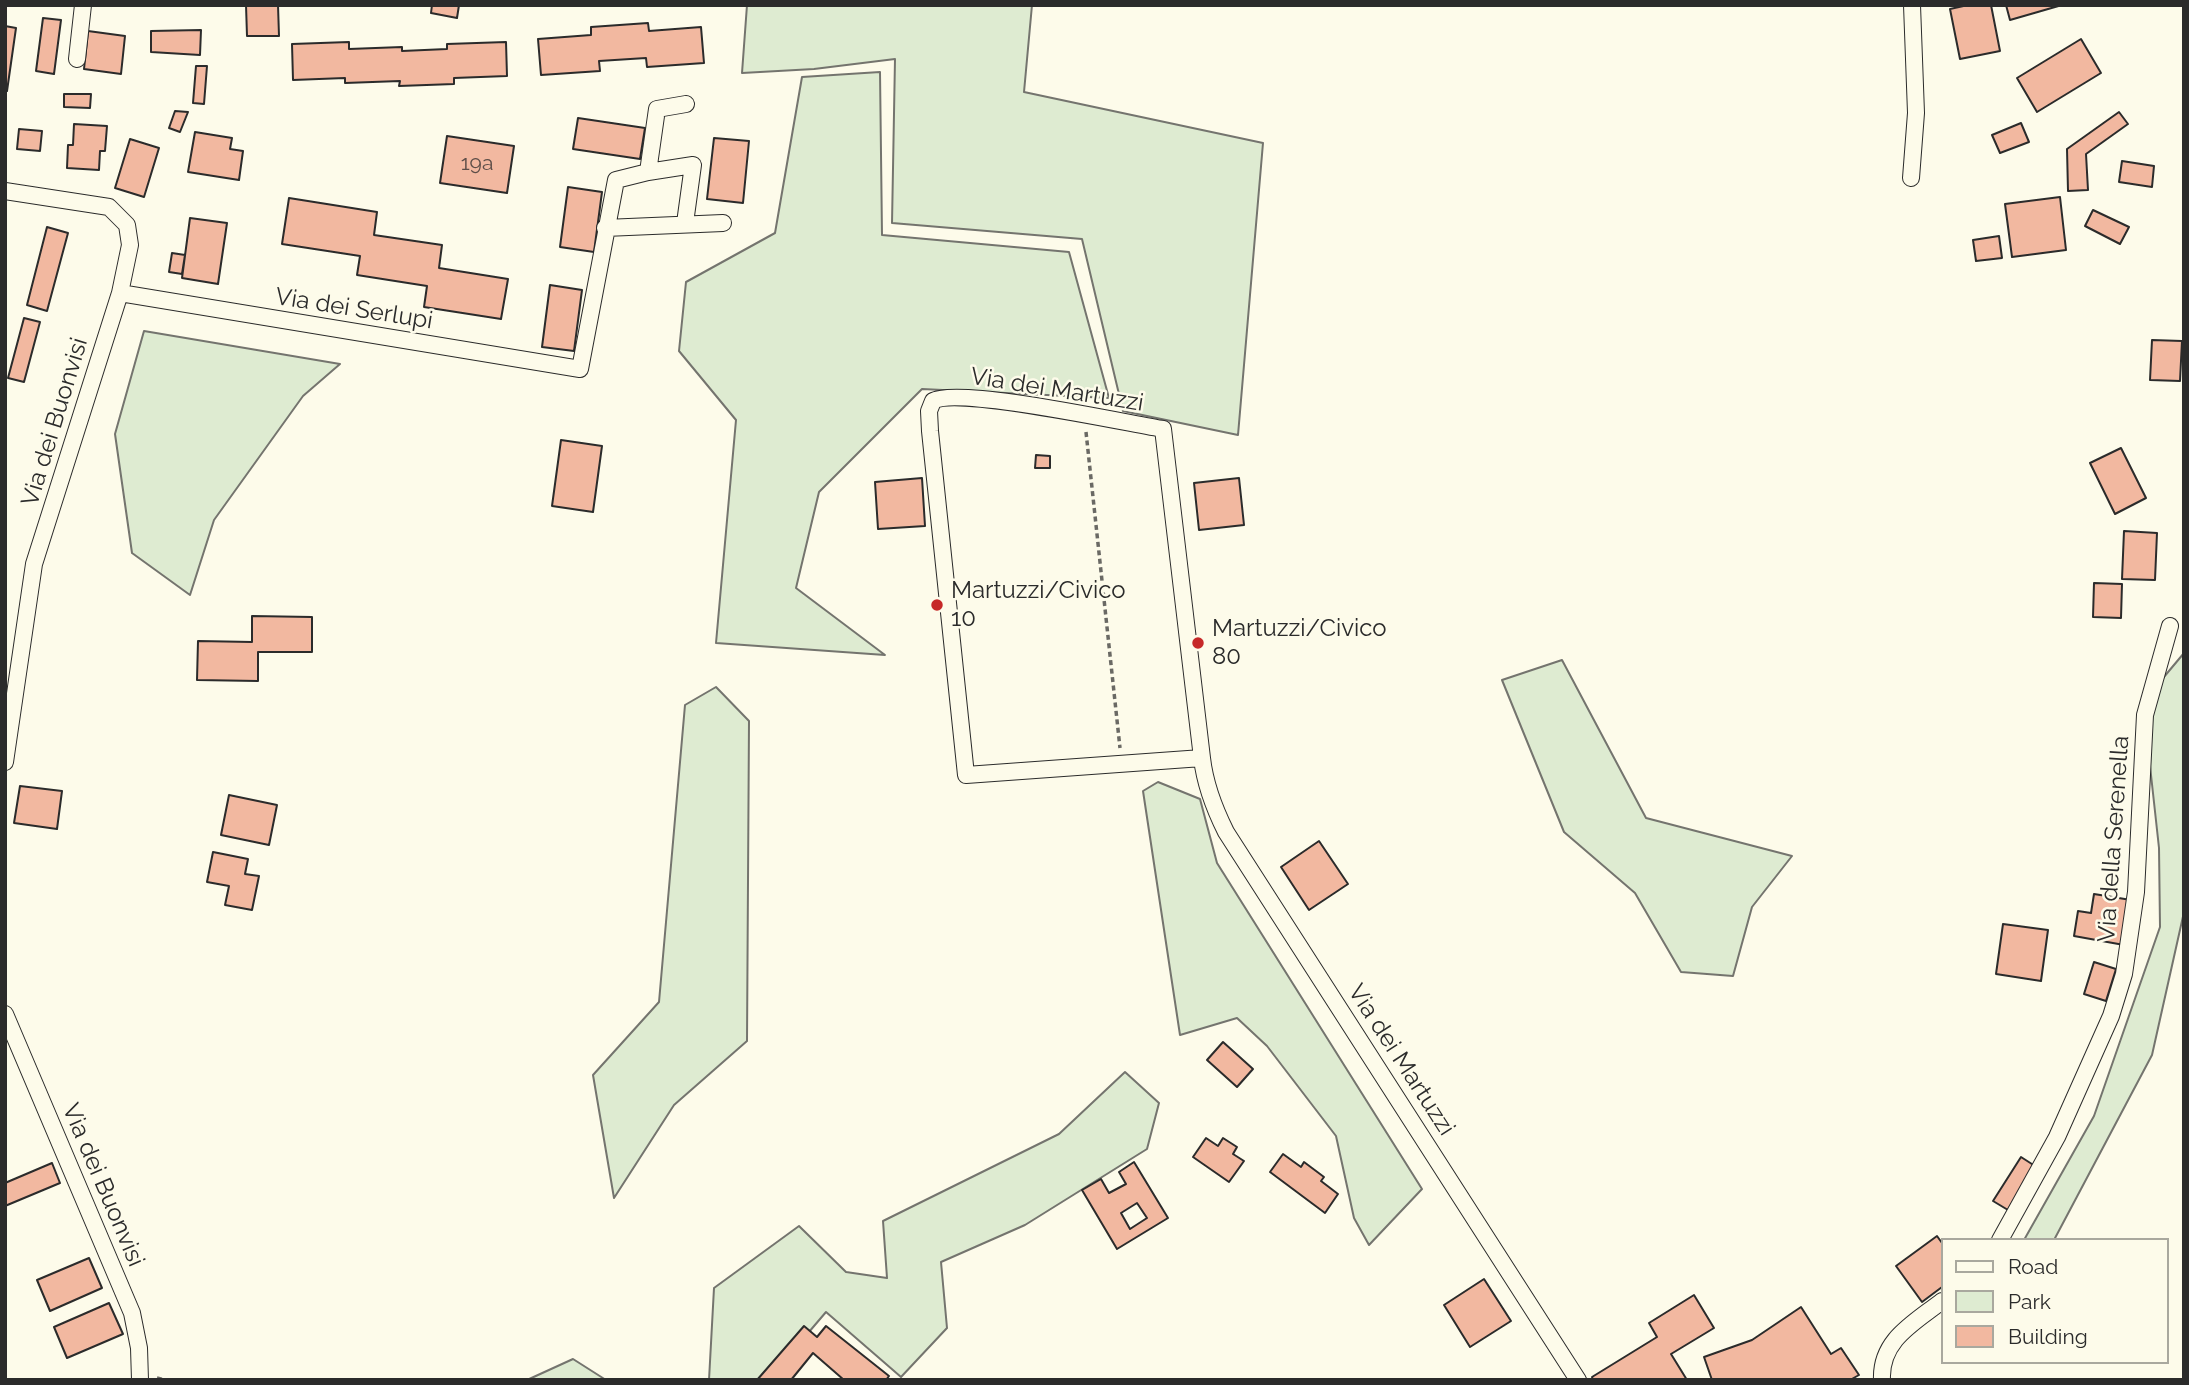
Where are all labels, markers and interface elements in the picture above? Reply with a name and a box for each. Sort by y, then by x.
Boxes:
house number: 19a [461,151,493,177]
street label: Via dei Serlupi [273,282,435,336]
street label: Via dei Buonvisi [16,335,94,509]
street label: Via dei Martuzzi [968,362,1146,418]
place label: Martuzzi/Civico 10 [951,577,1126,633]
marker: Martuzzi/Civico 10 [929,597,945,613]
place label: Martuzzi/Civico 80 [1212,615,1387,671]
marker: Martuzzi/Civico 80 [1190,635,1206,651]
street label: Via della Serenella [2092,735,2136,943]
street label: Via dei Martuzzi [1341,979,1461,1141]
street label: Via dei Buonvisi [56,1099,150,1271]
legend [1940,1238,2168,1364]
text: Road [2008,1254,2058,1279]
text: Park [2008,1289,2051,1314]
text: Building [2008,1324,2088,1349]

